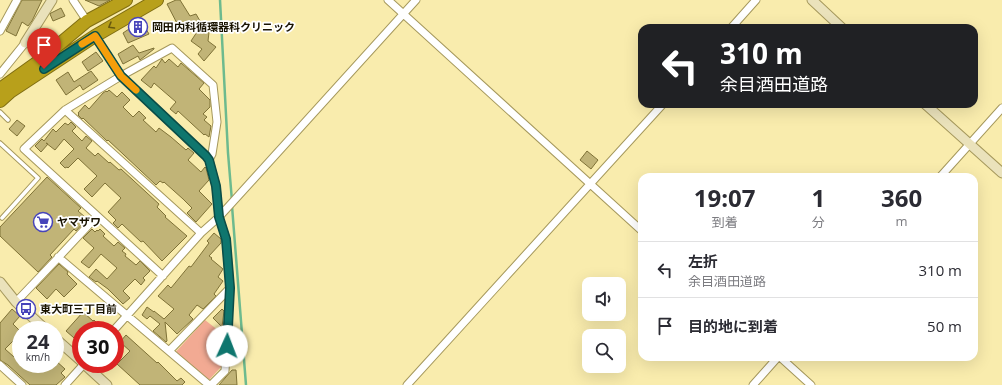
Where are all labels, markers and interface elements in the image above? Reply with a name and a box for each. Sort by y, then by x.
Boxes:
building icon: 岡田内科循環器科クリニック [127,16,149,38]
place label: 岡田内科循環器科クリニック [152,19,295,34]
one-way arrow [108,22,115,29]
pin [27,28,61,69]
icon: arrive [33,34,55,56]
text: 310 m [720,34,803,72]
icon: left [654,40,706,92]
text: 余目酒田道路 [720,72,828,96]
text: 19:07 [694,181,756,214]
text: 1 [811,181,825,214]
text: 360 [881,181,922,214]
supermarket icon: ヤマザワ [32,211,54,233]
text: m [896,212,908,230]
text: 到着 [712,213,738,231]
text: 分 [812,213,825,231]
place label: ヤマザワ [57,214,101,229]
text: 左折 [688,251,718,271]
icon: left [654,259,676,281]
text: 310 m [918,260,962,280]
text: 余目酒田道路 [688,272,766,290]
map controls [582,277,626,373]
button: sound [582,277,626,321]
bus stop icon: 東大町三丁目前 [15,298,37,320]
place label: 東大町三丁目前 [40,301,117,316]
icon: arrive [654,315,676,337]
text: 目的地に到着 [688,316,778,336]
text: 50 m [927,316,962,336]
speed limit sign: 30 [72,321,124,373]
position arrow [206,325,248,367]
text: 24 [27,328,49,355]
button: search [582,329,626,373]
text: km/h [26,350,50,364]

